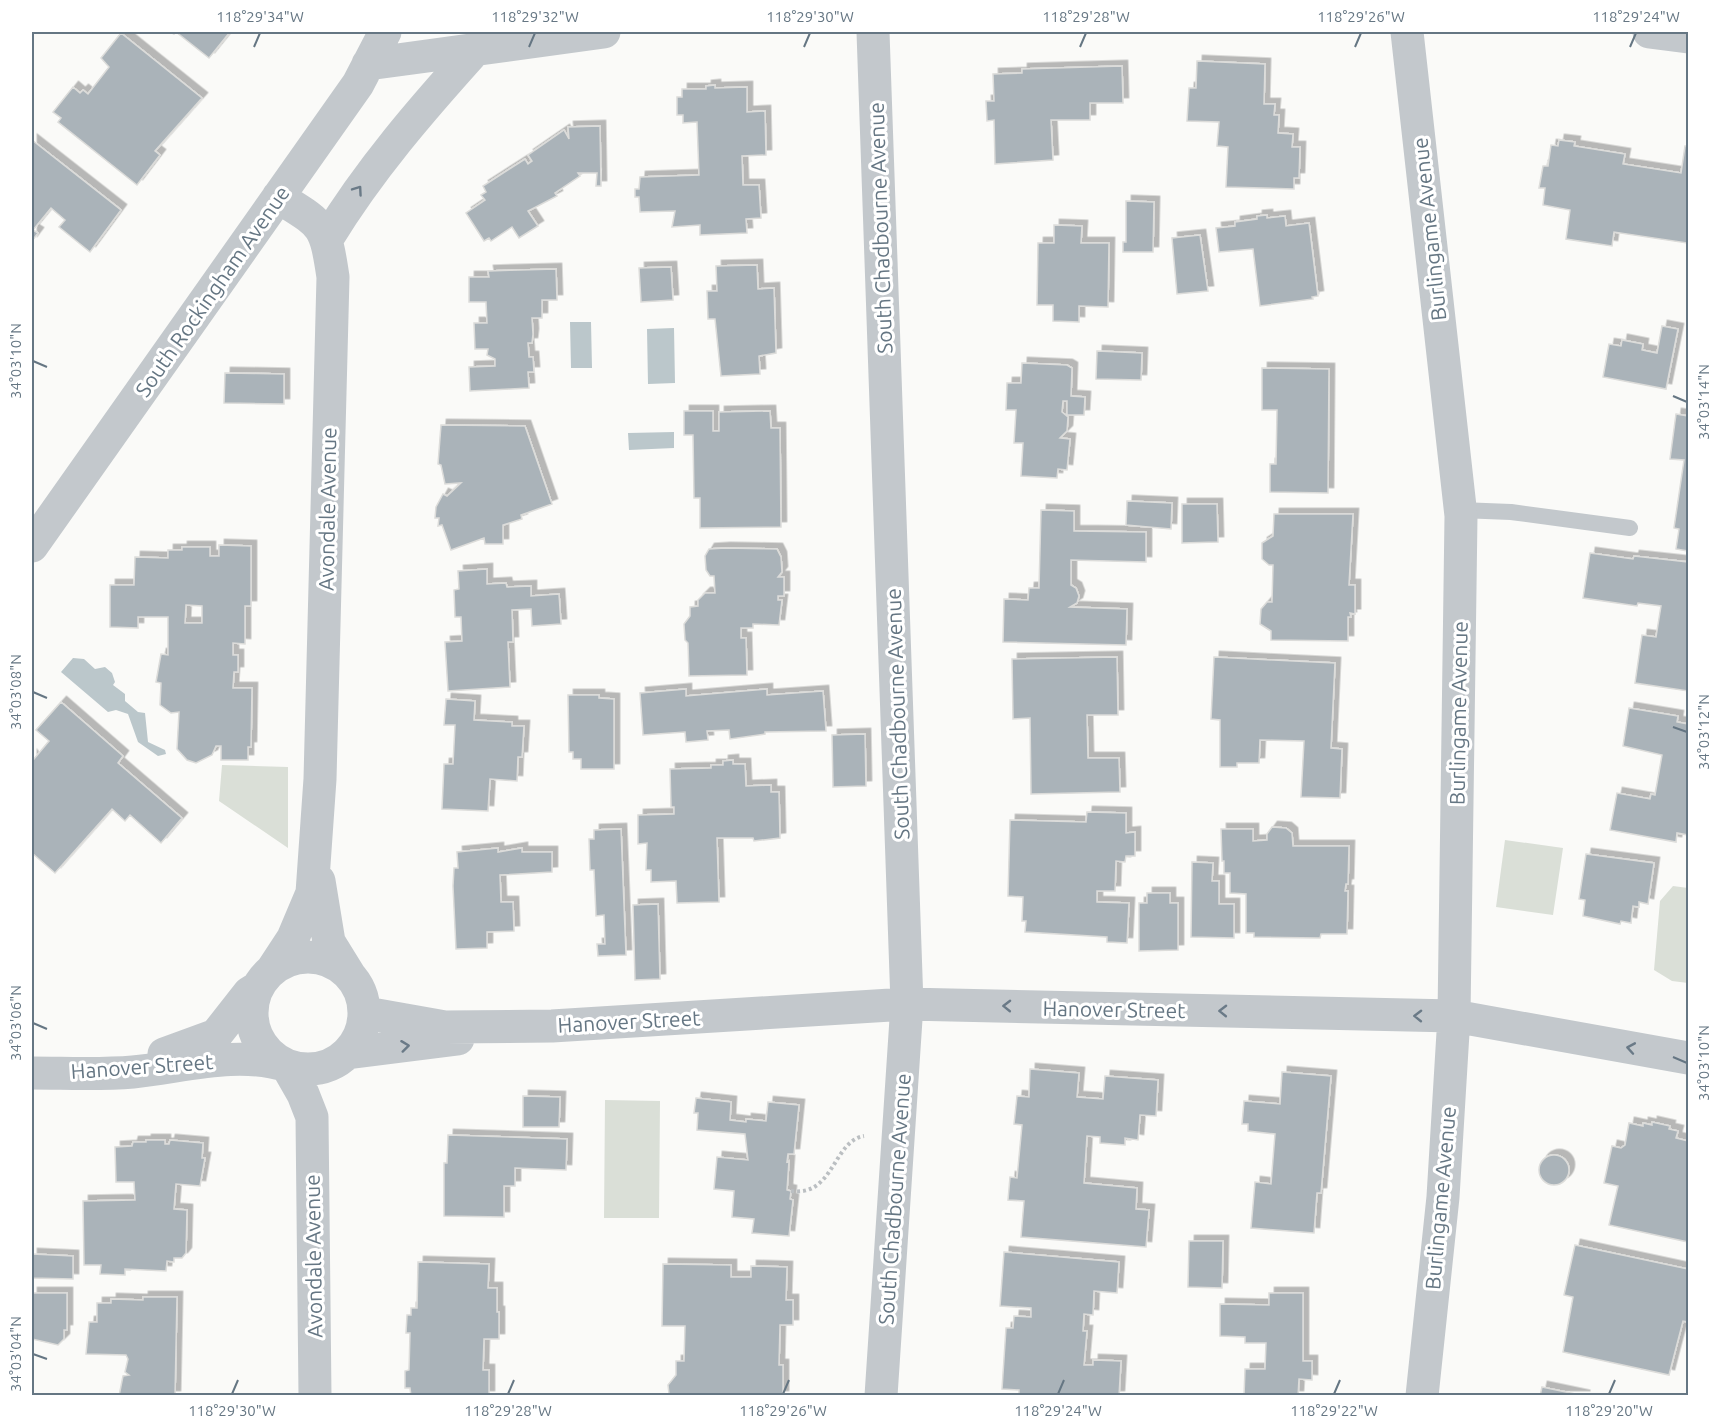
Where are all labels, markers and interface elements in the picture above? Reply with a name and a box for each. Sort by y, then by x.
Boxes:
text: 118°29'34"W [216,8,304,25]
text: 118°29'32"W [491,8,579,25]
text: 118°29'30"W [766,8,854,25]
text: 118°29'28"W [1042,8,1130,25]
text: 118°29'26"W [1317,8,1405,25]
text: 118°29'24"W [1592,8,1680,25]
street label: South Chadbourne Avenue [864,102,896,354]
street label: Burlingame Avenue [1407,136,1451,322]
street label: South Rockingham Avenue [130,181,294,401]
one-way arrow [351,185,362,196]
text: 34°03'10"N [7,323,24,399]
text: 34°03'14"N [1695,364,1712,440]
street label: Avondale Avenue [314,427,340,591]
street label: South Chadbourne Avenue [881,588,913,840]
street label: Burlingame Avenue [1444,621,1472,805]
text: 34°03'08"N [7,654,24,730]
text: 34°03'12"N [1695,694,1712,770]
text: 34°03'06"N [7,985,24,1061]
street label: Hanover Street [1042,996,1186,1022]
one-way arrow [1002,1000,1011,1012]
street label: Hanover Street [557,1005,701,1037]
one-way arrow [1218,1005,1227,1017]
one-way arrow [1413,1009,1422,1022]
text: 34°03'10"N [1695,1025,1712,1101]
one-way arrow [401,1041,410,1053]
one-way arrow [1626,1042,1636,1054]
street label: Hanover Street [70,1049,214,1083]
street label: South Chadbourne Avenue [873,1073,915,1325]
street label: Burlingame Avenue [1420,1105,1460,1291]
street label: Avondale Avenue [300,1174,326,1338]
text: 34°03'04"N [7,1316,24,1392]
text: 118°29'30"W [188,1402,276,1419]
text: 118°29'28"W [464,1402,552,1419]
text: 118°29'26"W [739,1402,827,1419]
text: 118°29'24"W [1014,1402,1102,1419]
text: 118°29'22"W [1290,1402,1378,1419]
text: 118°29'20"W [1565,1402,1653,1419]

